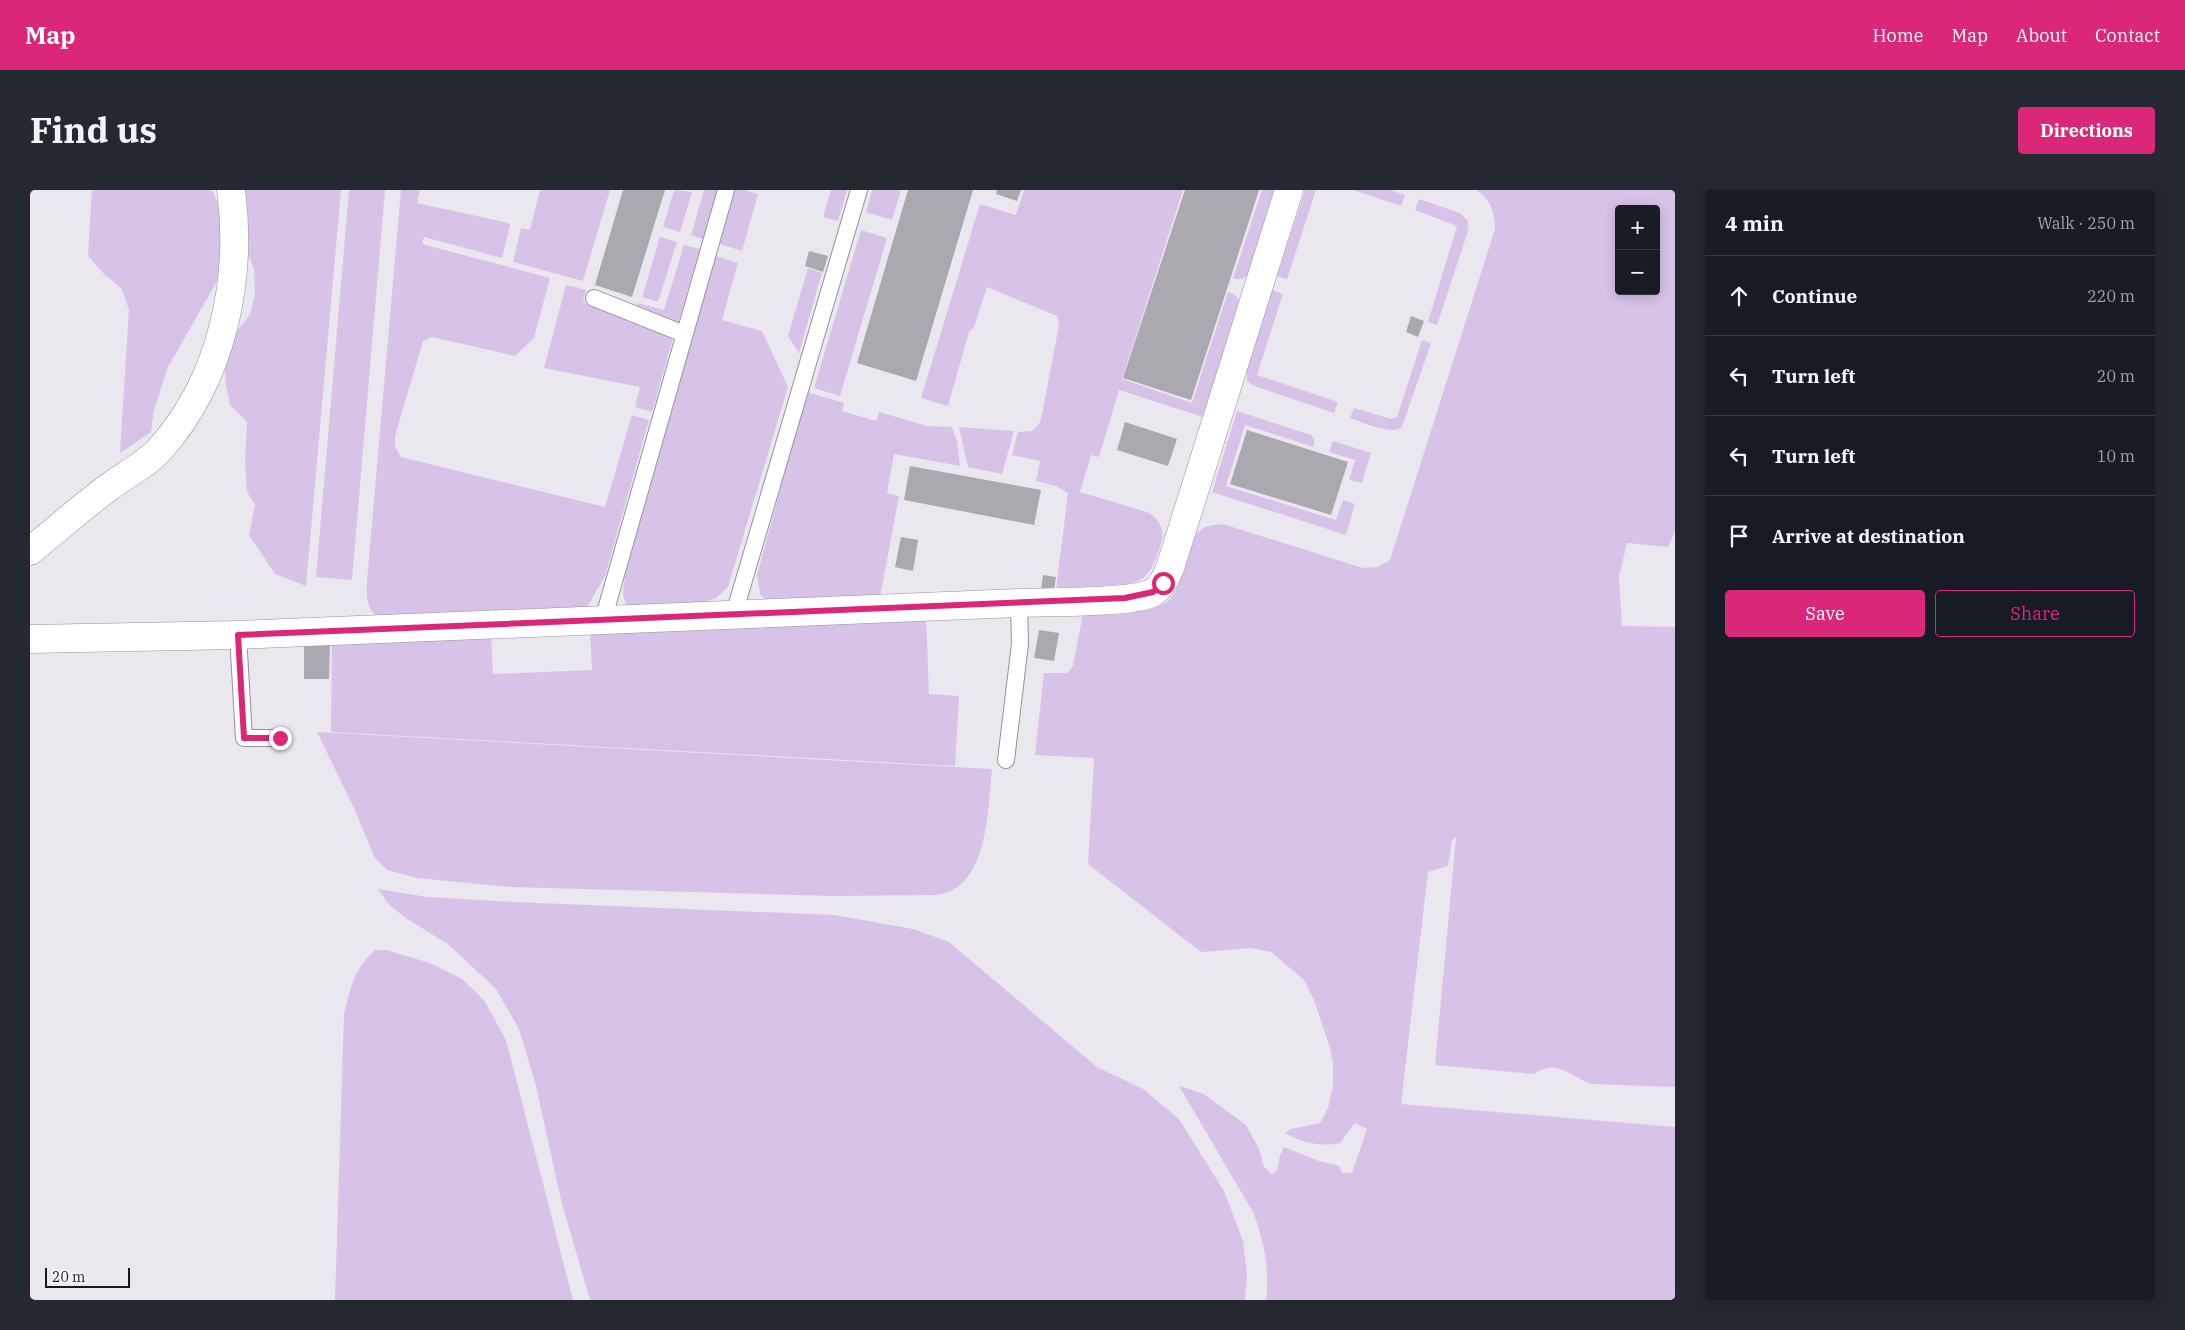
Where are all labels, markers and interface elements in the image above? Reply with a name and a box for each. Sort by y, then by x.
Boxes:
text: Map [25,19,75,51]
text: Home [1872,24,1924,47]
text: Map [1952,24,1988,47]
text: About [2016,24,2067,47]
text: Contact [2095,24,2160,47]
text: Find us [30,107,157,153]
button: Directions [2018,107,2155,154]
map controls [1615,205,1660,295]
button: + [1615,205,1660,250]
text: 4 min [1725,209,1784,237]
text: Walk · 250 m [2037,213,2135,233]
button: − [1615,250,1660,295]
icon: ahead [1725,282,1753,310]
text: Continue [1772,284,1857,308]
text: 220 m [2087,286,2135,306]
icon: left [1725,362,1753,390]
text: Turn left [1772,364,1855,388]
text: 20 m [2097,366,2135,386]
icon: left [1725,442,1753,470]
text: Turn left [1772,444,1855,468]
text: 10 m [2097,446,2135,466]
icon: arrive [1725,522,1753,550]
text: Arrive at destination [1772,524,1965,548]
route start [1152,572,1175,595]
button: Save [1725,590,1925,637]
button: Share [1935,590,2135,637]
route end [269,727,292,750]
scale bar [45,1265,130,1288]
text: 20 m [52,1268,85,1286]

